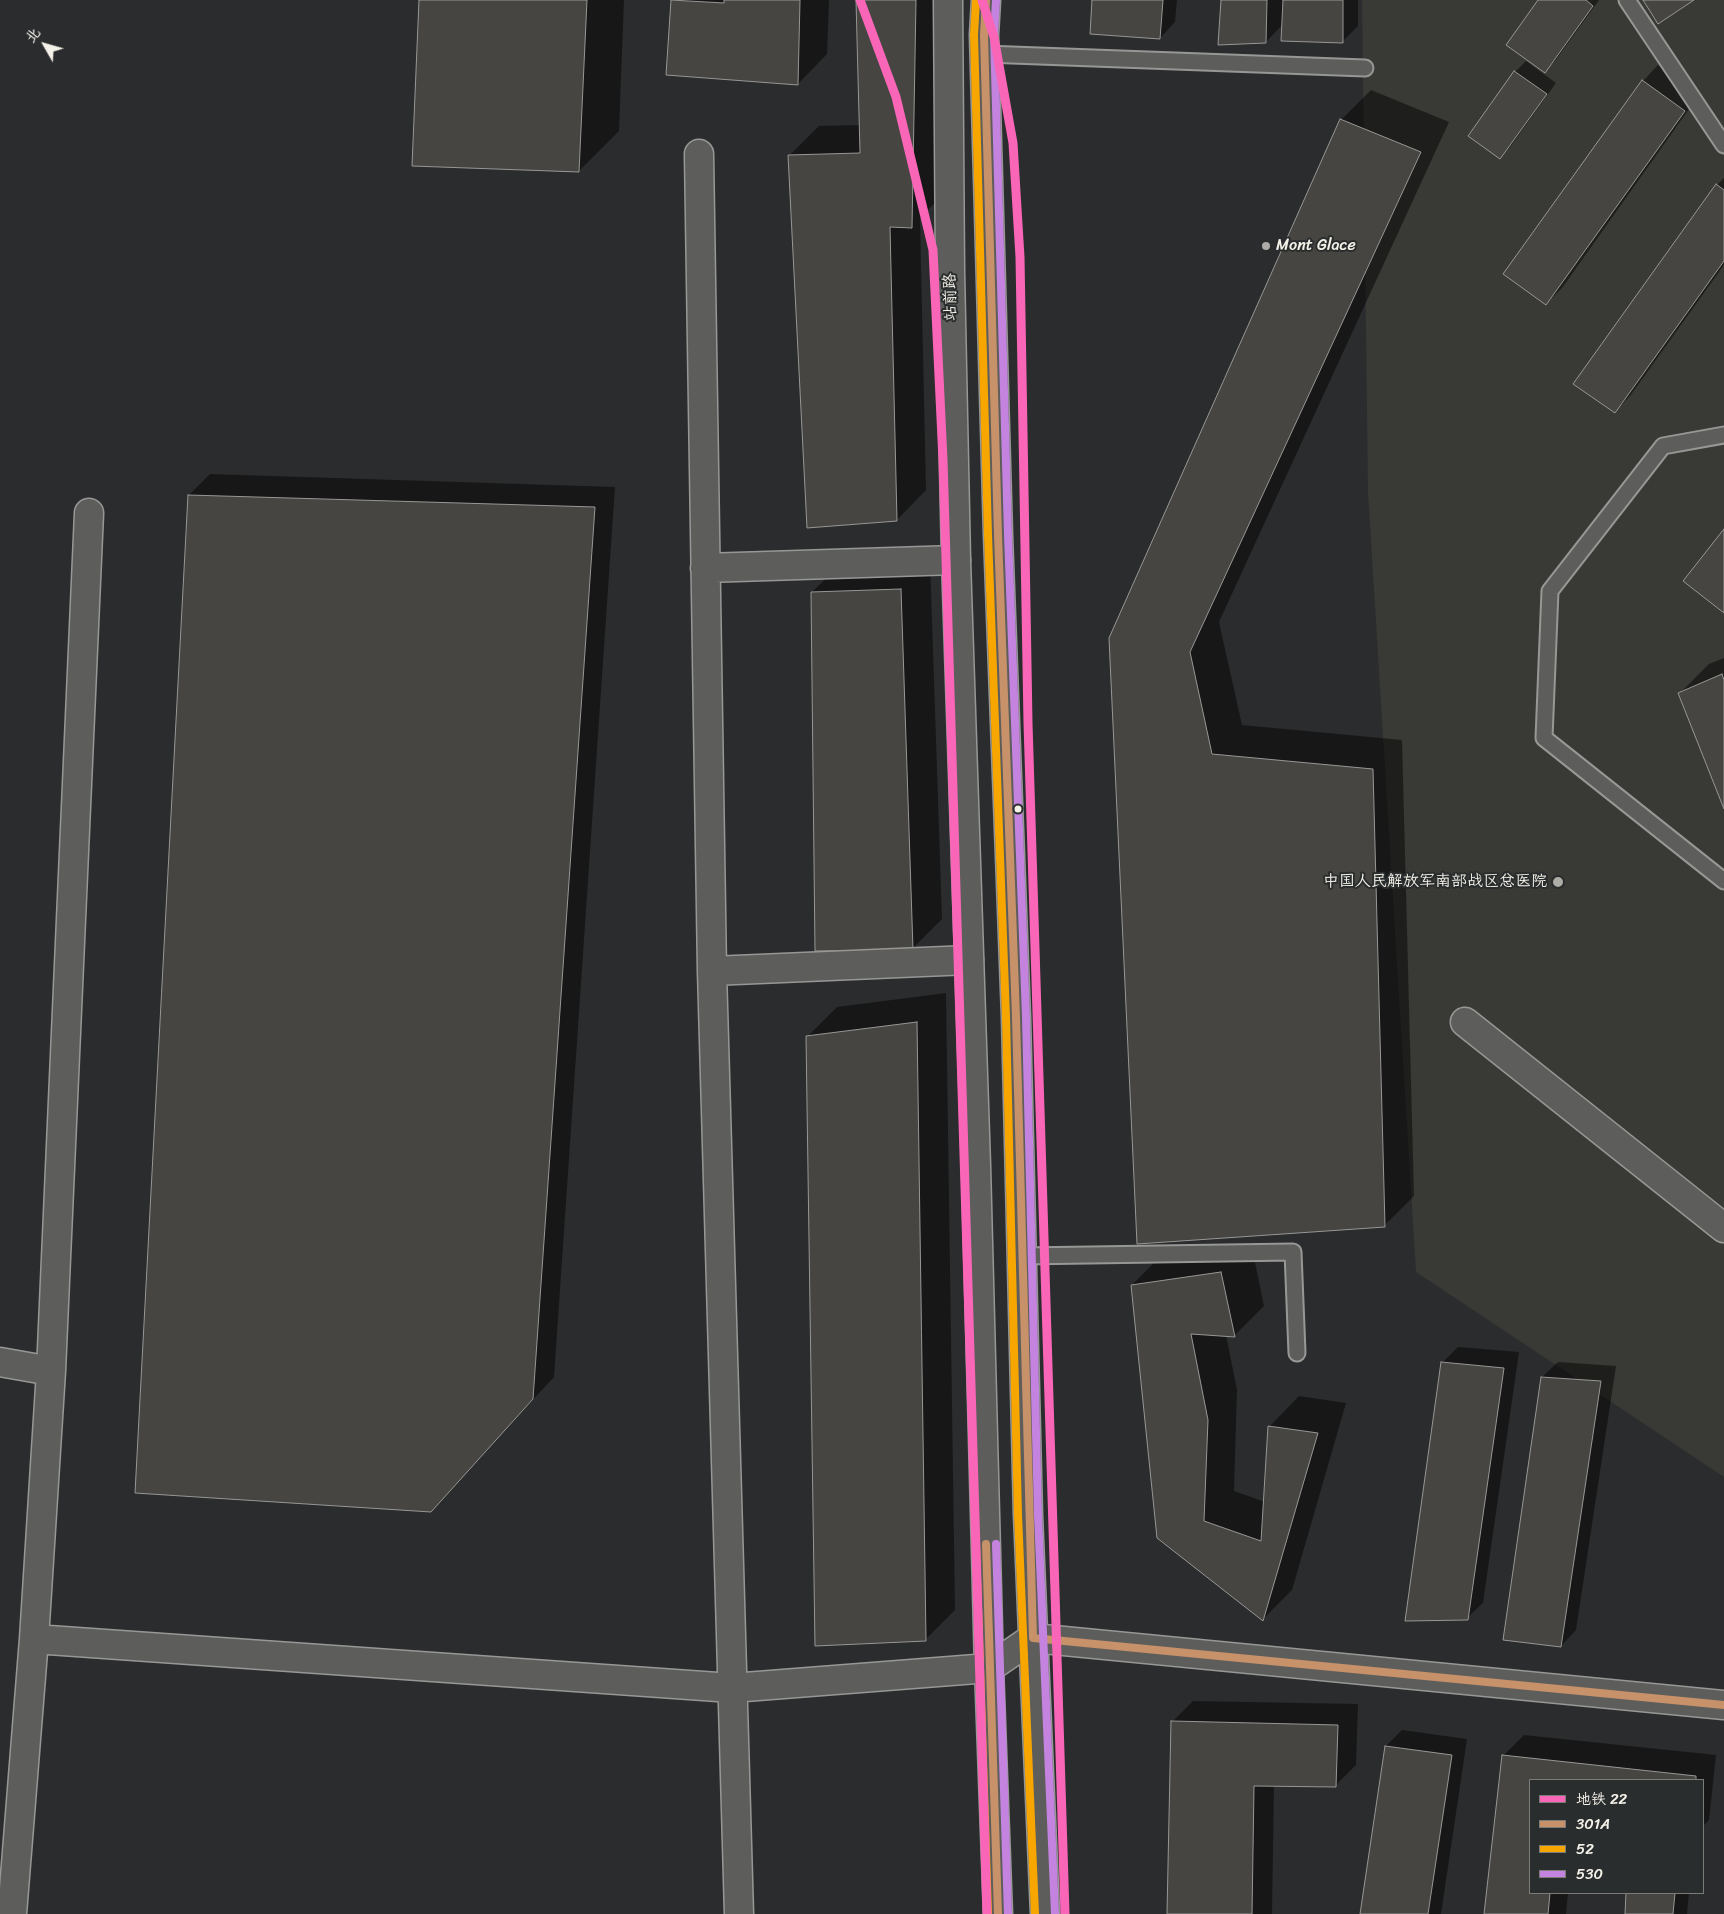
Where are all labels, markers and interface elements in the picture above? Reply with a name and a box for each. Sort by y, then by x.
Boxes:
north arrow [20,20,70,70]
text: 北 [19,22,47,49]
place label: Mont Glace [1276,236,1356,256]
marker: Mont Glace [1260,240,1272,252]
street label: 站前路 [941,273,961,321]
unlabelled marker [1013,804,1023,814]
place label: 中国人民解放军南部战区总医院 [1323,872,1547,892]
marker: 中国人民解放军南部战区总医院 [1551,875,1565,889]
legend [1529,1779,1704,1894]
text: 地铁 22 [1576,1786,1627,1812]
text: 301A [1576,1811,1610,1837]
text: 52 [1576,1836,1594,1862]
text: 530 [1576,1861,1603,1887]

